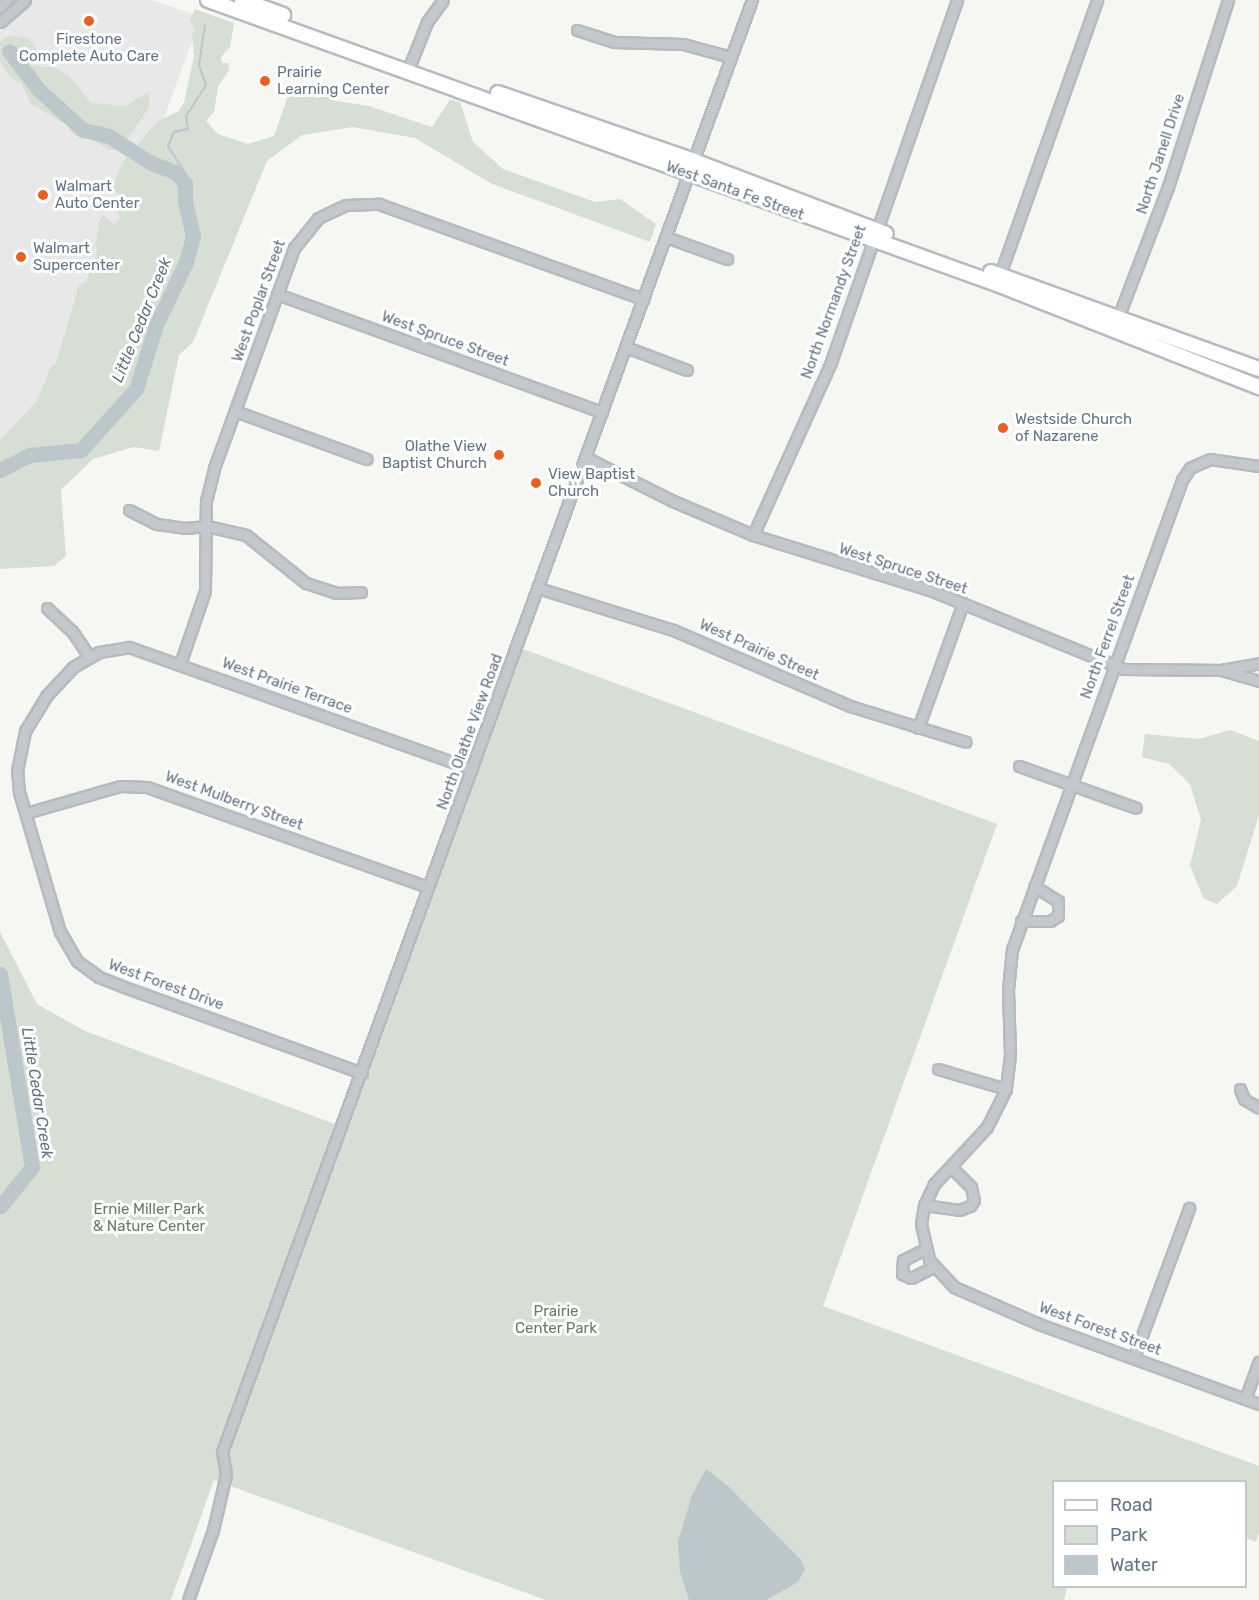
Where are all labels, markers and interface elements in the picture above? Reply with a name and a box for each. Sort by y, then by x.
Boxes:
marker: Firestone Complete Auto Care [82,14,96,28]
place label: Firestone Complete Auto Care [19,30,159,65]
place label: Prairie Learning Center [277,63,389,98]
marker: Prairie Learning Center [258,74,272,88]
street label: North Janell Drive [1133,91,1189,217]
street label: West Santa Fe Street [663,158,807,224]
place label: Walmart Auto Center [55,177,139,212]
marker: Walmart Auto Center [36,188,50,202]
street label: North Normandy Street [798,222,870,382]
street label: West Poplar Street [228,237,290,365]
place label: Walmart Supercenter [33,239,120,274]
marker: Walmart Supercenter [14,250,28,264]
water label: Little Cedar Creek [108,255,176,385]
street label: West Spruce Street [379,308,511,370]
place label: Westside Church of Nazarene [1015,410,1132,445]
marker: Westside Church of Nazarene [996,421,1010,435]
place label: Olathe View Baptist Church [382,437,487,472]
marker: Olathe View Baptist Church [492,448,506,462]
place label: View Baptist Church [548,465,635,500]
marker: View Baptist Church [529,476,543,490]
street label: West Spruce Street [836,540,970,598]
street label: North Ferrel Street [1077,572,1139,702]
street label: West Prairie Street [696,616,822,684]
street label: North Olathe View Road [433,651,507,813]
street label: West Prairie Terrace [219,654,355,718]
street label: West Mulberry Street [162,768,306,834]
street label: West Forest Drive [106,956,226,1014]
water label: Little Cedar Creek [17,1026,57,1160]
park label: Ernie Miller Park & Nature Center [93,1200,205,1235]
street label: West Forest Street [1036,1298,1164,1360]
park label: Prairie Center Park [515,1302,597,1337]
legend [1052,1480,1247,1588]
text: Road [1110,1494,1153,1516]
text: Park [1110,1524,1147,1546]
text: Water [1110,1554,1158,1576]

